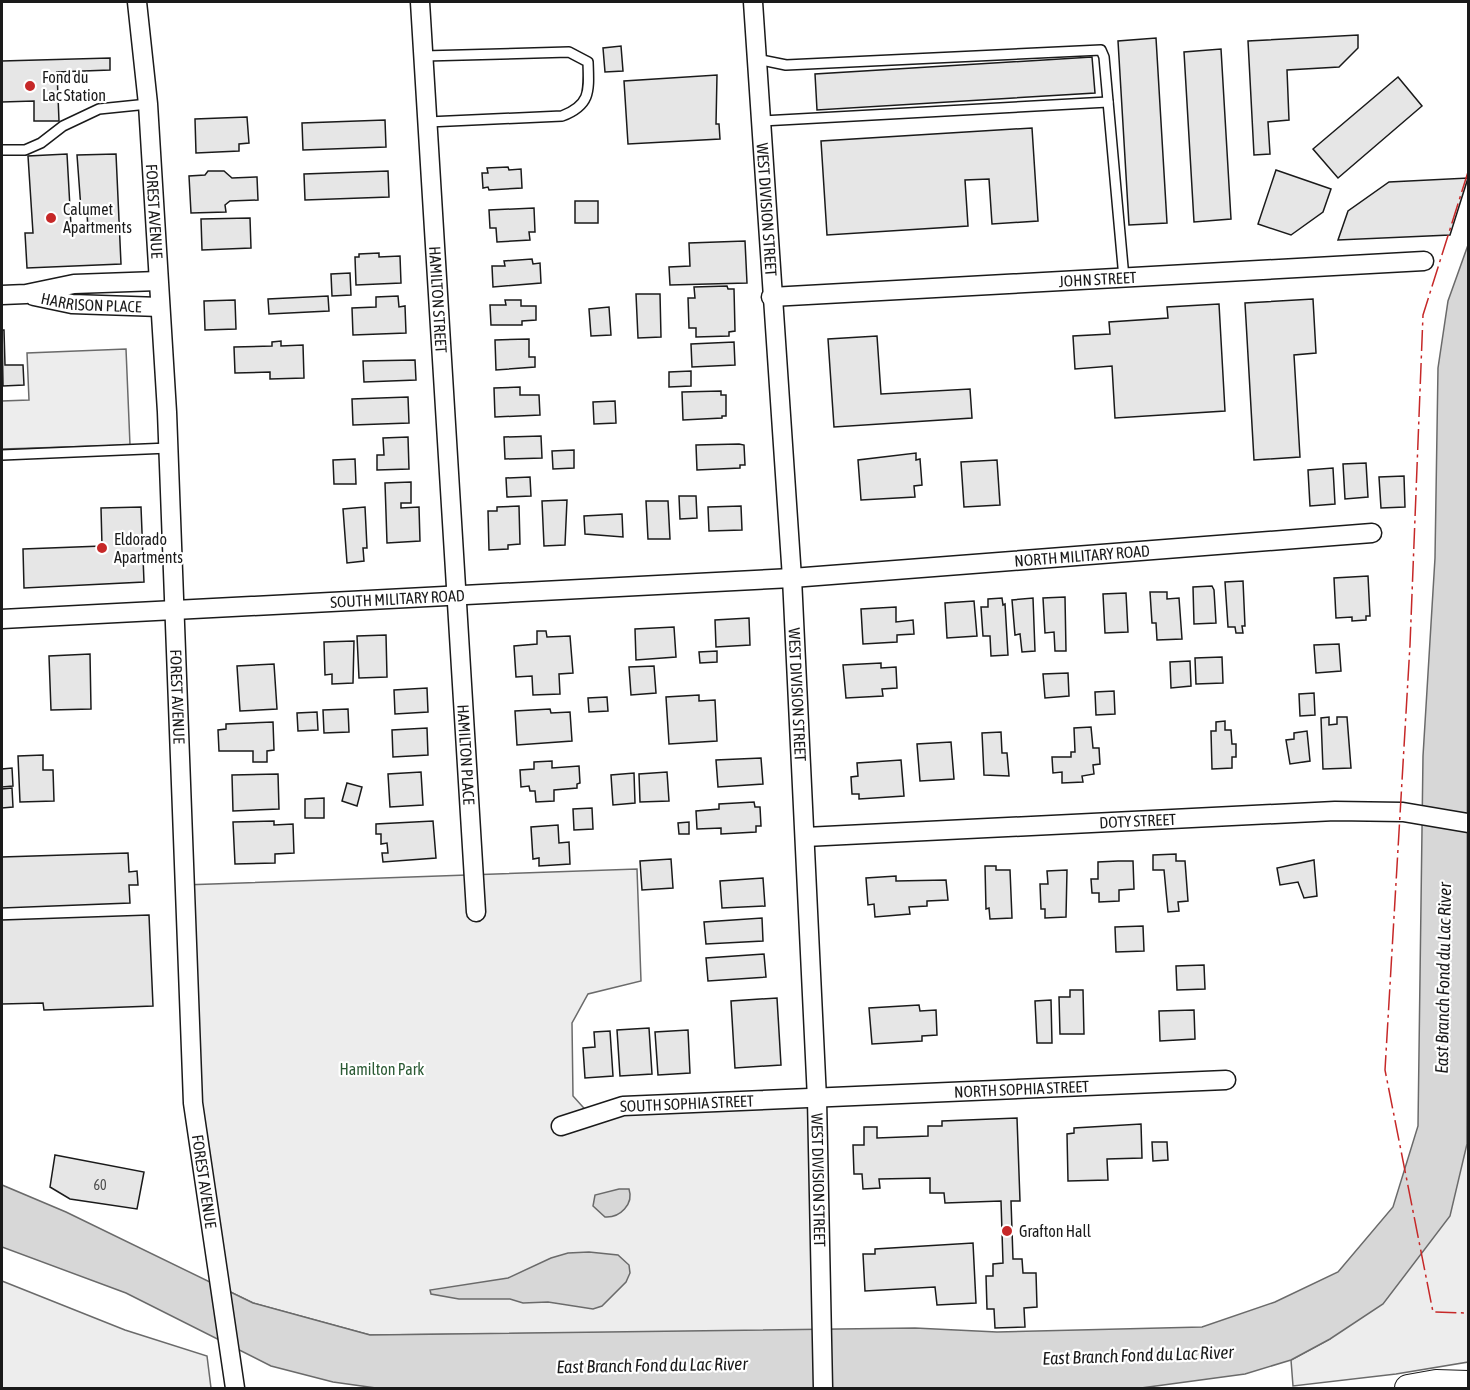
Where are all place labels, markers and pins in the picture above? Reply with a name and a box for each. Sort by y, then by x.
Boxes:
place label: Fond du Lac Station [42,68,106,104]
marker: Fond du Lac Station [23,79,37,93]
place label: Calumet Apartments [63,200,132,237]
marker: Calumet Apartments [44,211,58,225]
place label: Eldorado Apartments [114,530,183,567]
marker: Eldorado Apartments [95,541,109,555]
place label: Grafton Hall [1019,1222,1092,1240]
marker: Grafton Hall [1000,1224,1014,1238]

